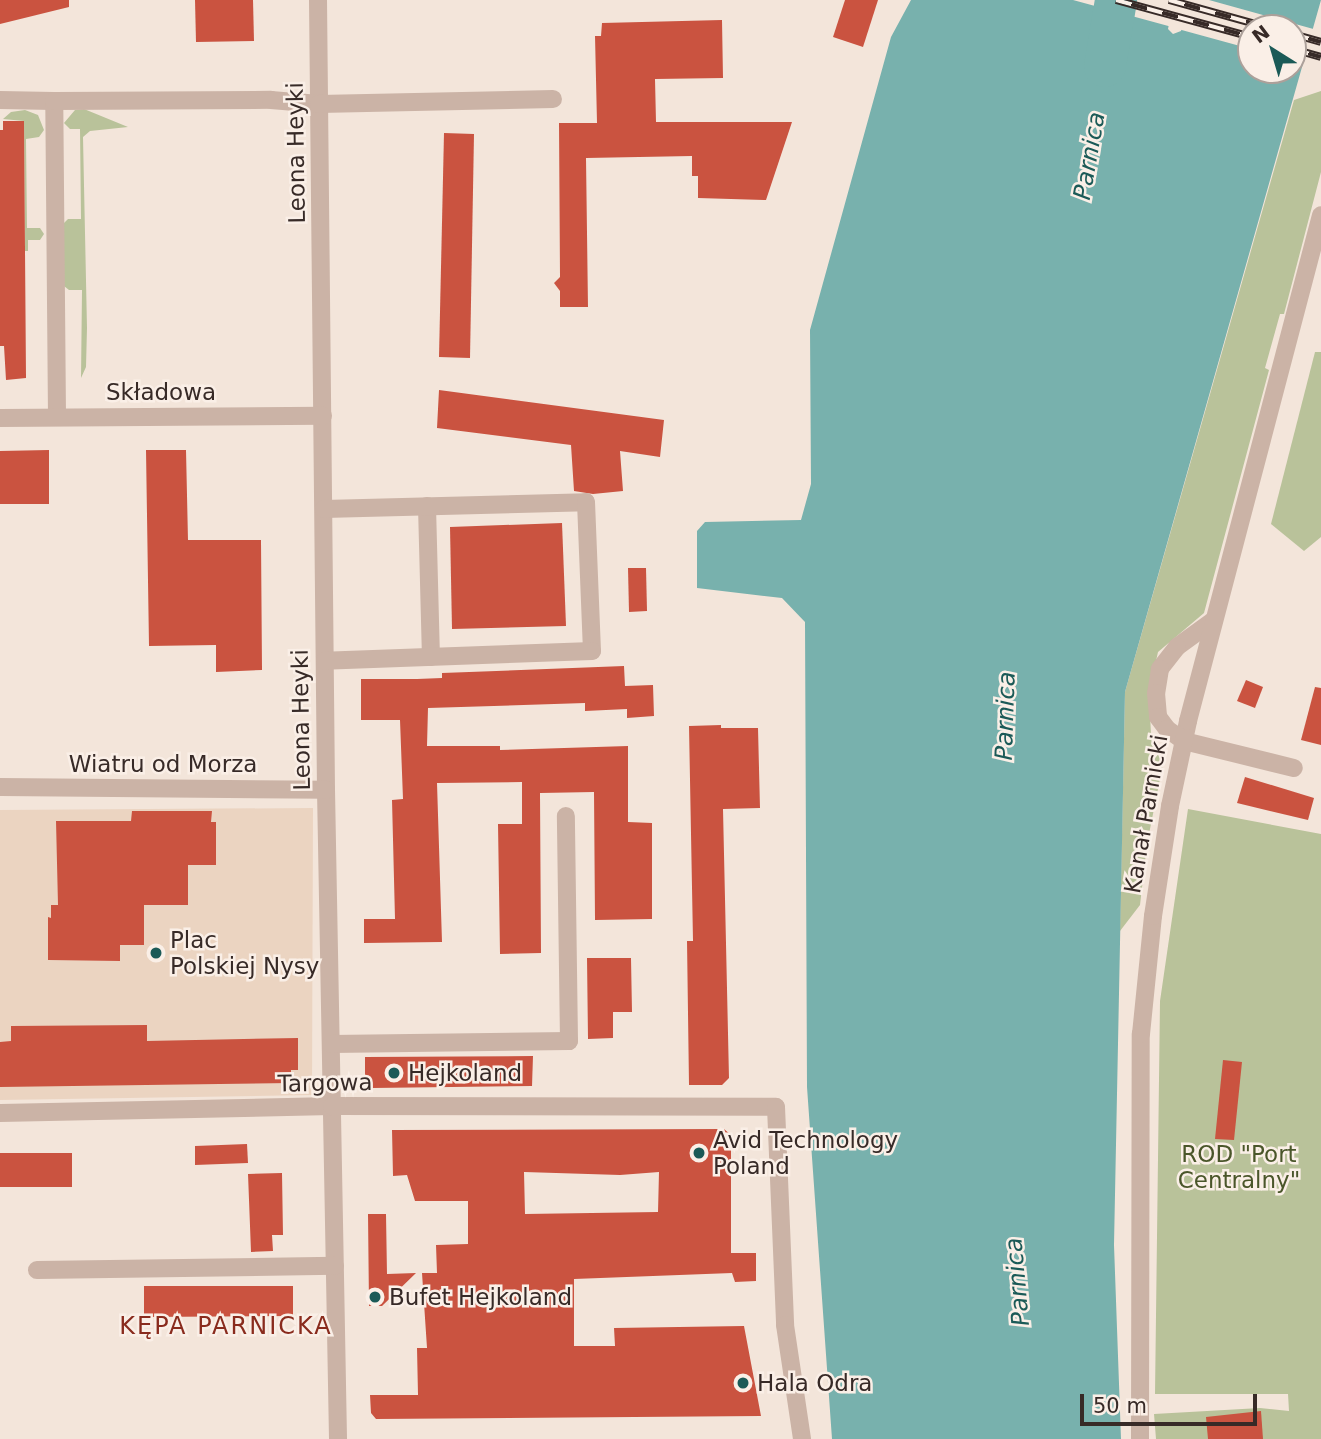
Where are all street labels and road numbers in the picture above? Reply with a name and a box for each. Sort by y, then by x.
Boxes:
street label: Leona Heyki [281,82,311,224]
street label: Składowa [106,378,216,406]
street label: Leona Heyki [286,649,316,791]
street label: Kanał Parnicki [1118,733,1174,895]
street label: Wiatru od Morza [69,750,257,778]
street label: Targowa [277,1068,373,1098]

